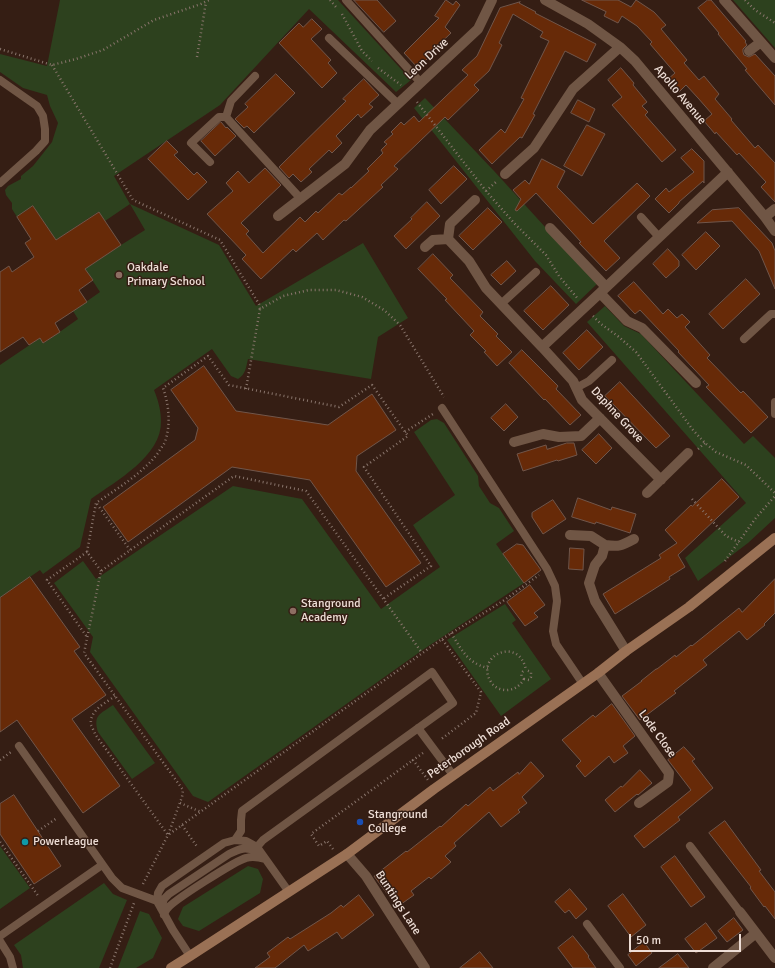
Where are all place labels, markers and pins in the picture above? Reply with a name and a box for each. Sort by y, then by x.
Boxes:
place label: Oakdale Primary School [127,261,205,289]
marker: Oakdale Primary School [114,270,124,280]
place label: Stanground Academy [301,597,361,625]
marker: Stanground Academy [288,606,298,616]
place label: Stanground College [368,808,428,836]
marker: Stanground College [355,817,365,827]
place label: Powerleague [33,835,99,849]
marker: Powerleague [20,837,30,847]

